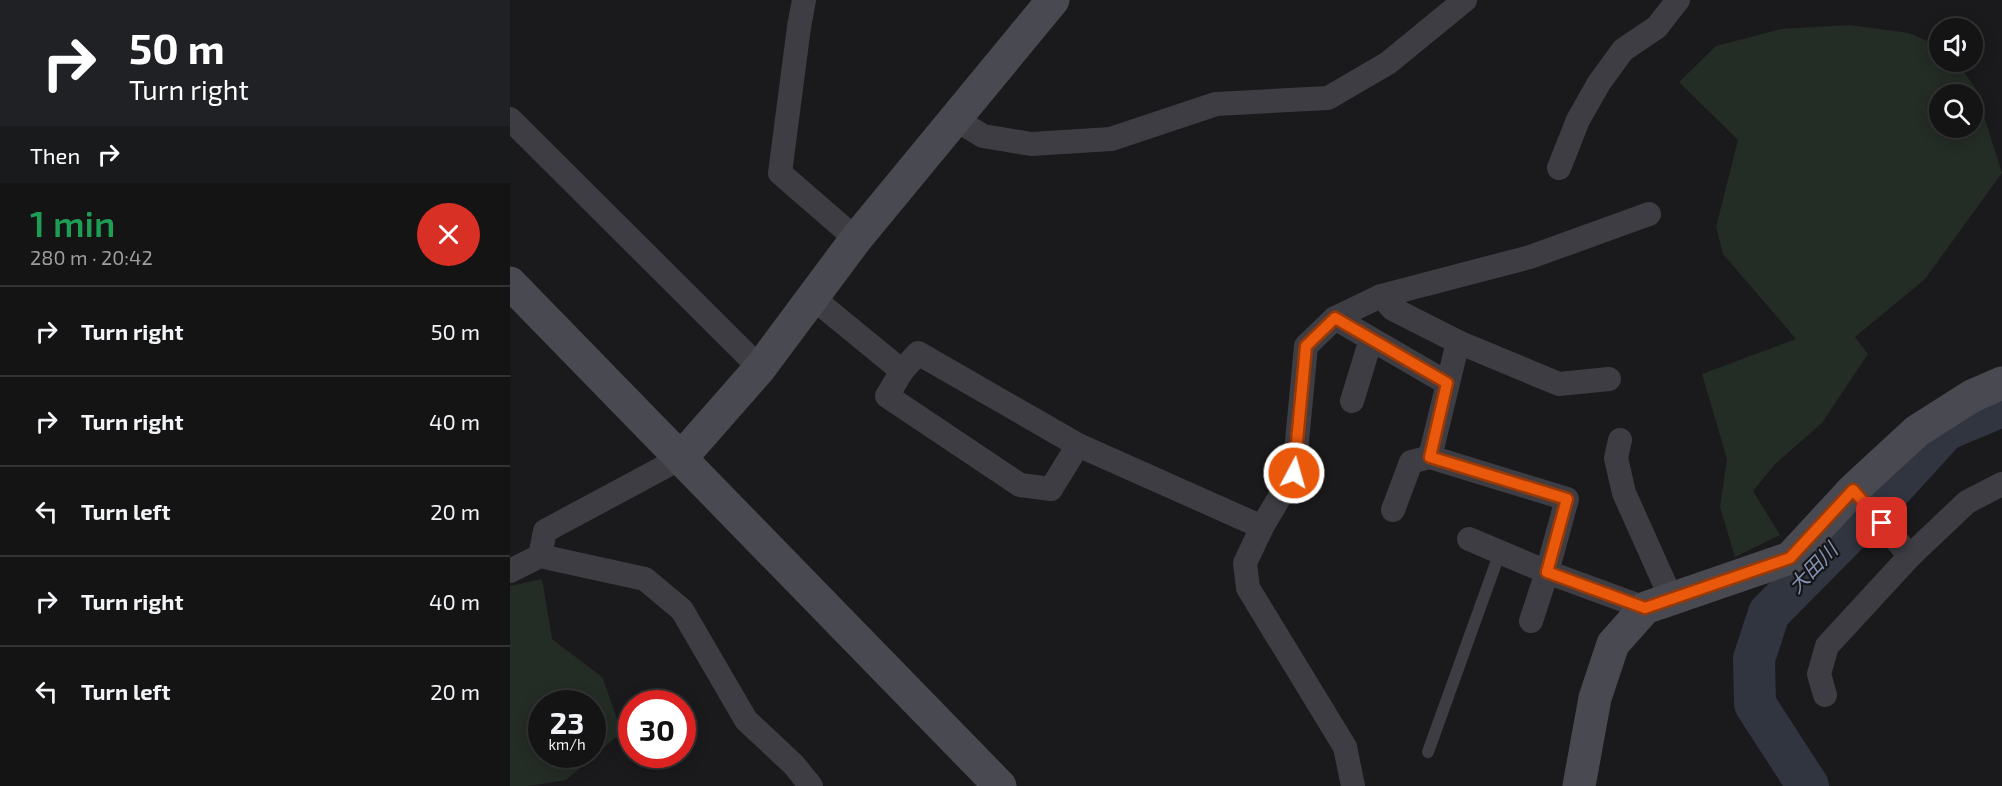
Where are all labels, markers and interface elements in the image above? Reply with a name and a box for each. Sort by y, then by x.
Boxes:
map controls [1929,18,1983,138]
button: sound [1929,18,1983,72]
text: 50 m [129,22,225,72]
icon: right [30,24,108,102]
text: Turn right [129,73,249,105]
button: search [1929,84,1983,138]
icon: right [92,138,125,171]
text: Then [30,142,80,168]
text: 1 min [30,201,115,244]
button: close [417,203,480,266]
text: 280 m · 20:42 [30,245,153,269]
icon: right [30,315,63,348]
text: Turn right [81,318,183,344]
text: 50 m [431,318,480,344]
icon: right [30,405,63,438]
text: Turn right [81,408,183,434]
text: 40 m [429,408,480,434]
position arrow [1262,441,1326,505]
icon: left [30,495,63,528]
pin [1856,497,1907,548]
text: Turn left [81,498,170,524]
text: 20 m [430,498,480,524]
icon: arrive [1865,506,1898,539]
water label: 大田川 [1783,536,1843,597]
icon: right [30,585,63,618]
text: Turn right [81,588,183,614]
text: 40 m [429,588,480,614]
icon: left [30,675,63,708]
text: Turn left [81,678,170,704]
text: 20 m [430,678,480,704]
speed limit sign: 30 [618,690,696,768]
text: 23 [550,704,584,740]
text: km/h [548,735,586,753]

